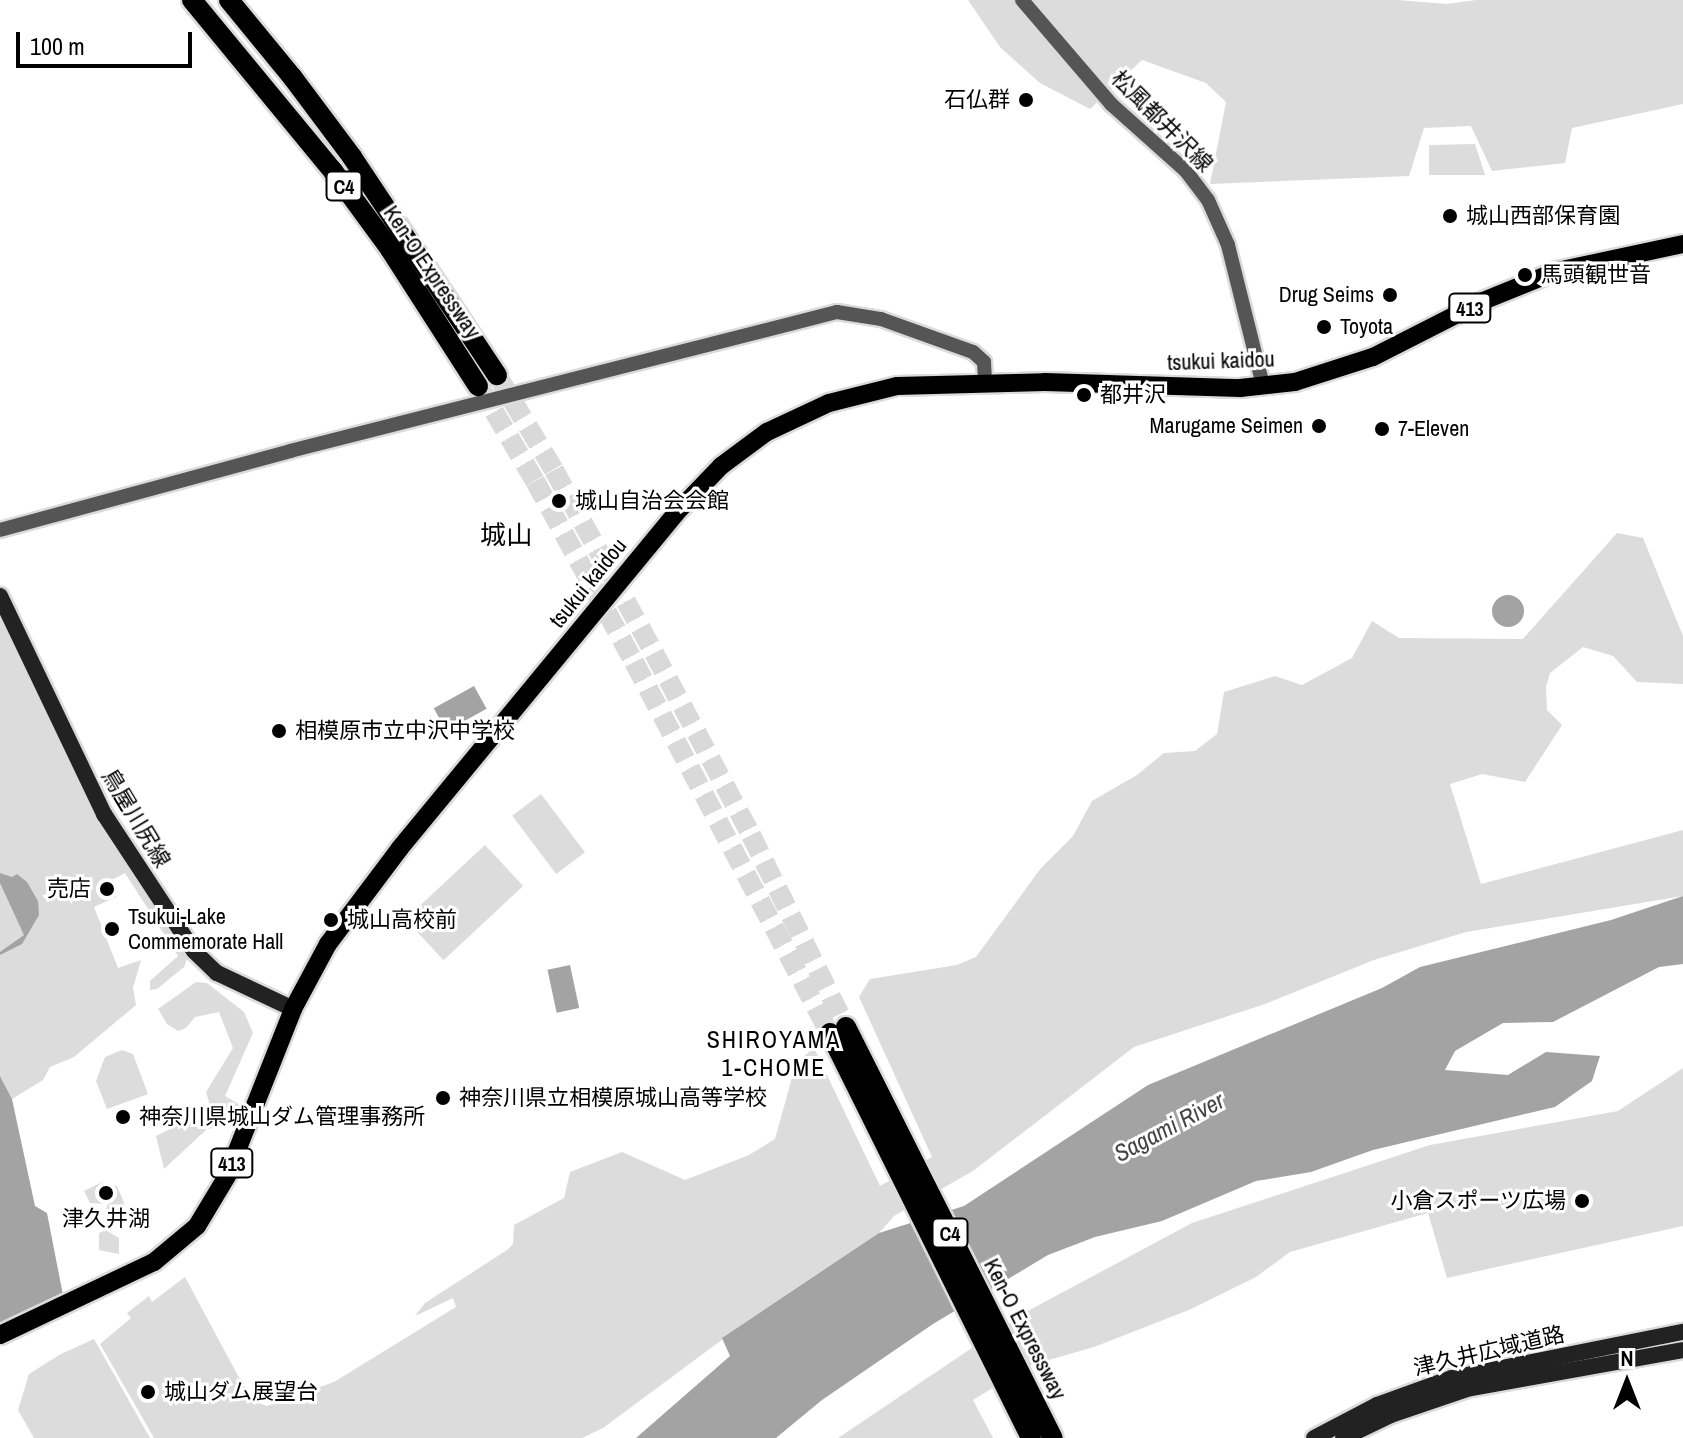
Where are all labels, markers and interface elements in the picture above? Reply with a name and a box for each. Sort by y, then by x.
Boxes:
scale bar [20,16,196,66]
text: 100 m [30,30,85,62]
street label: 松風都井沢線 [1106,65,1218,177]
place label: 石仏群 [944,87,1010,113]
marker: 石仏群 [1017,91,1035,109]
road number: C4 [324,170,364,202]
street label: Ken-O Expressway [378,201,486,343]
place label: 城山西部保育園 [1466,203,1620,229]
marker: 城山西部保育園 [1441,207,1459,225]
place label: 馬頭観世音 [1541,262,1651,288]
marker: 馬頭観世音 [1516,266,1534,284]
place label: Drug Seims [1279,282,1374,308]
marker: Drug Seims [1381,286,1399,304]
road number: 413 [1448,292,1492,324]
place label: Toyota [1340,314,1393,340]
marker: Toyota [1315,318,1333,336]
street label: tsukui kaidou [1167,346,1275,376]
place label: 都井沢 [1100,382,1166,408]
marker: 都井沢 [1075,386,1093,404]
place label: Marugame Seimen [1150,413,1303,439]
place label: 7-Eleven [1398,416,1469,442]
marker: Marugame Seimen [1310,417,1328,435]
marker: 7-Eleven [1373,420,1391,438]
place label: 城山自治会会館 [575,488,729,514]
marker: 城山自治会会館 [550,492,568,510]
district label: 城山 [480,519,532,551]
street label: tsukui kaidou [544,533,632,633]
place label: 相模原市立中沢中学校 [295,718,515,744]
marker: 相模原市立中沢中学校 [270,722,288,740]
street label: 鳥屋川尻線 [96,764,176,872]
place label: 売店 [47,876,91,902]
marker: 売店 [98,880,116,898]
place label: Tsukui-Lake Commemorate Hall [128,903,283,954]
place label: 城山高校前 [347,907,457,933]
marker: 城山高校前 [322,911,340,929]
marker: Tsukui-Lake Commemorate Hall [103,920,121,938]
district label: SHIROYAMA 1-CHOME [707,1026,841,1082]
place label: 神奈川県立相模原城山高等学校 [459,1085,767,1111]
water label: Sagami River [1109,1086,1229,1168]
marker: 神奈川県立相模原城山高等学校 [434,1089,452,1107]
place label: 神奈川県城山ダム管理事務所 [139,1104,425,1130]
marker: 神奈川県城山ダム管理事務所 [114,1108,132,1126]
road number: 413 [210,1147,254,1179]
marker: 津久井湖 [97,1184,115,1202]
place label: 小倉スポーツ広場 [1390,1188,1566,1214]
marker: 小倉スポーツ広場 [1573,1192,1591,1210]
place label: 津久井湖 [62,1206,150,1232]
road number: C4 [930,1217,970,1249]
street label: Ken-O Expressway [978,1254,1072,1404]
street label: 津久井広域道路 [1411,1321,1567,1381]
north arrow [1587,1342,1667,1422]
text: N [1620,1343,1634,1373]
place label: 城山ダム展望台 [164,1379,318,1405]
marker: 城山ダム展望台 [139,1383,157,1401]

